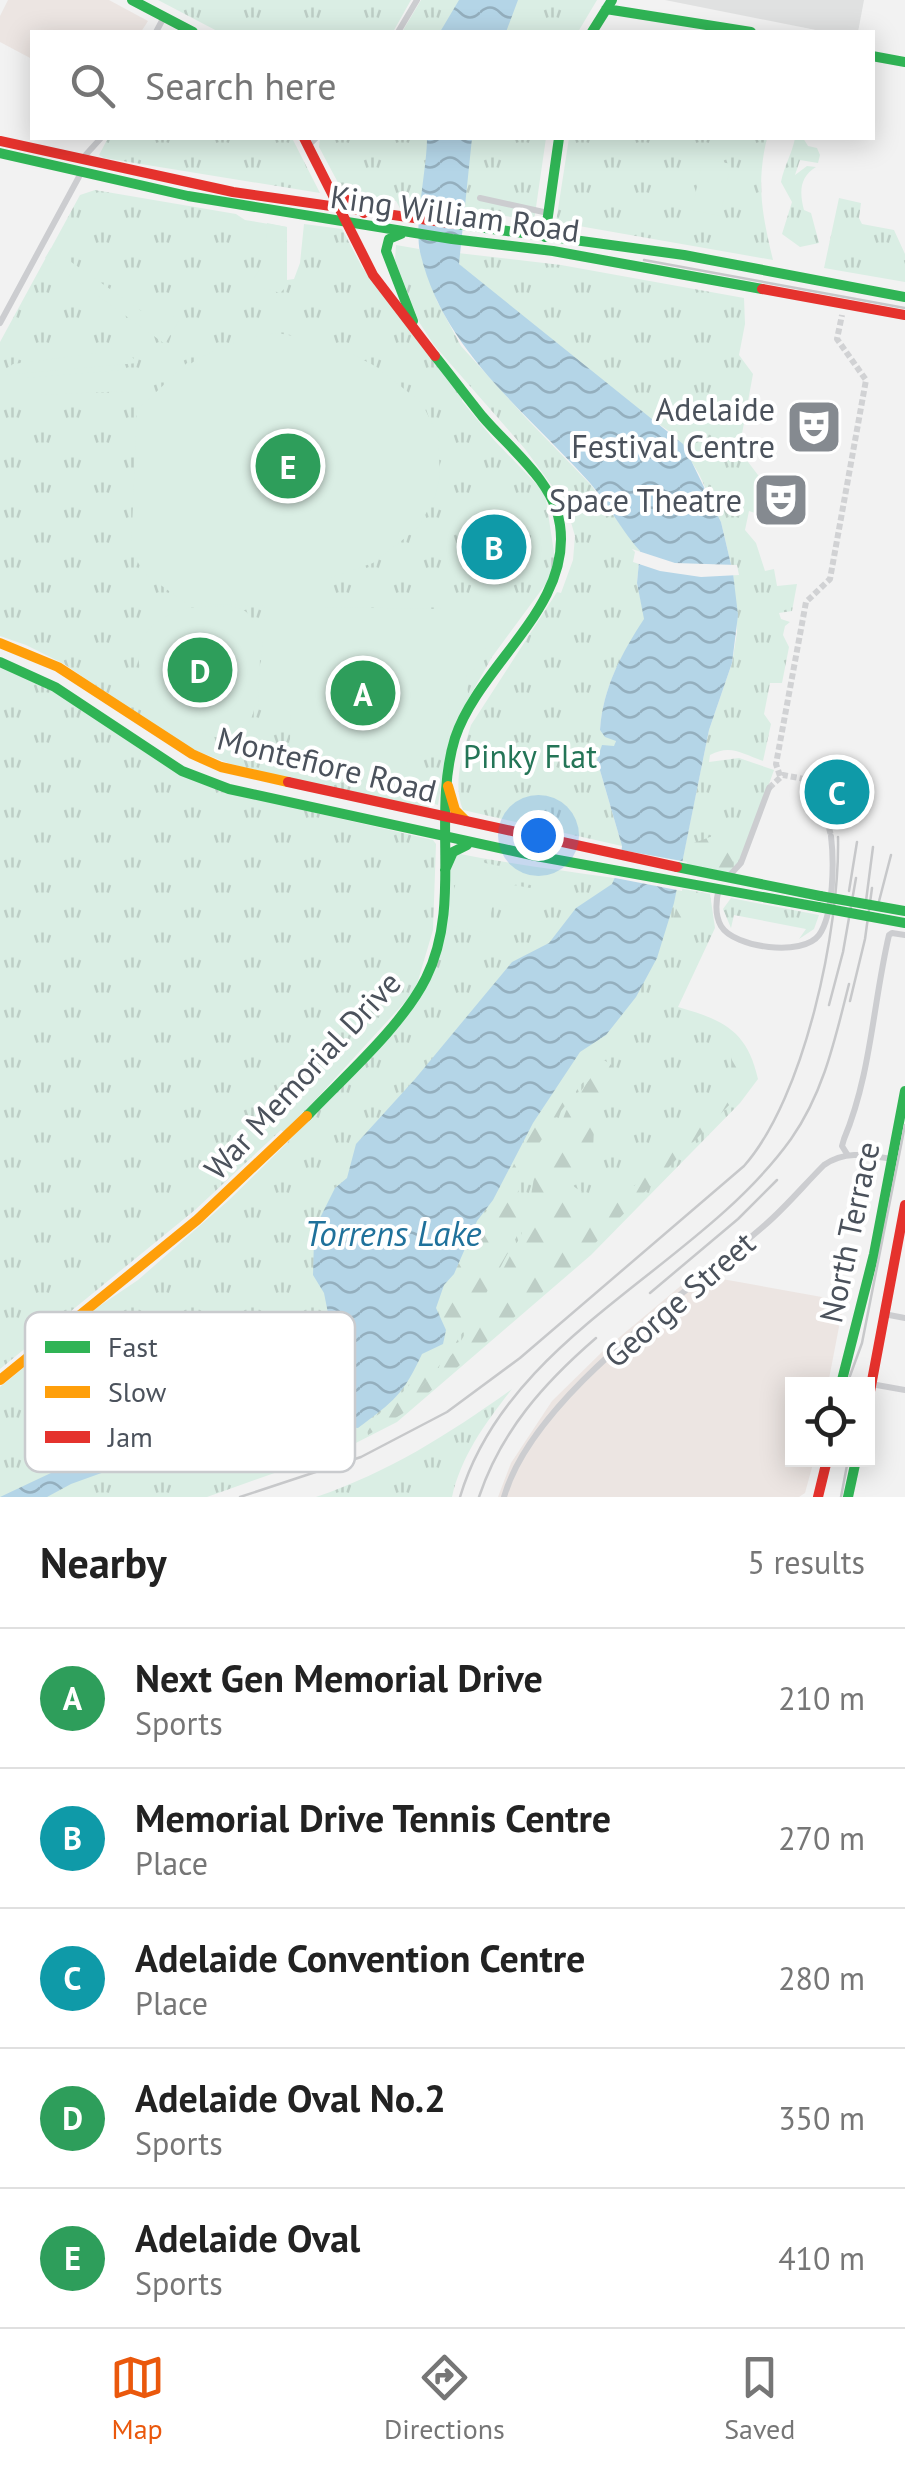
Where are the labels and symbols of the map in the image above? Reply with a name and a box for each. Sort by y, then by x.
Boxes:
street label: King William Road [328,175,582,251]
place label: Adelaide Festival Centre [571,388,775,467]
theatre icon: Adelaide Festival Centre [784,397,844,457]
pin: E [256,428,320,504]
theatre icon: Space Theatre [751,470,811,530]
place label: Space Theatre [549,479,742,521]
pin: B [462,510,526,584]
pin: D [168,632,232,708]
pin: A [330,656,396,730]
street label: Montefiore Road [213,716,441,812]
park label: Pinky Flat [463,735,597,777]
pin: C [804,754,870,830]
your location [513,810,564,861]
street label: War Memorial Drive [195,962,409,1188]
street label: North Terrace [809,1138,889,1326]
water label: Torrens Lake [305,1210,481,1256]
street label: George Street [595,1222,764,1376]
legend [25,1312,355,1472]
text: Fast [108,1328,158,1365]
text: Slow [108,1373,167,1410]
text: Jam [107,1418,153,1455]

